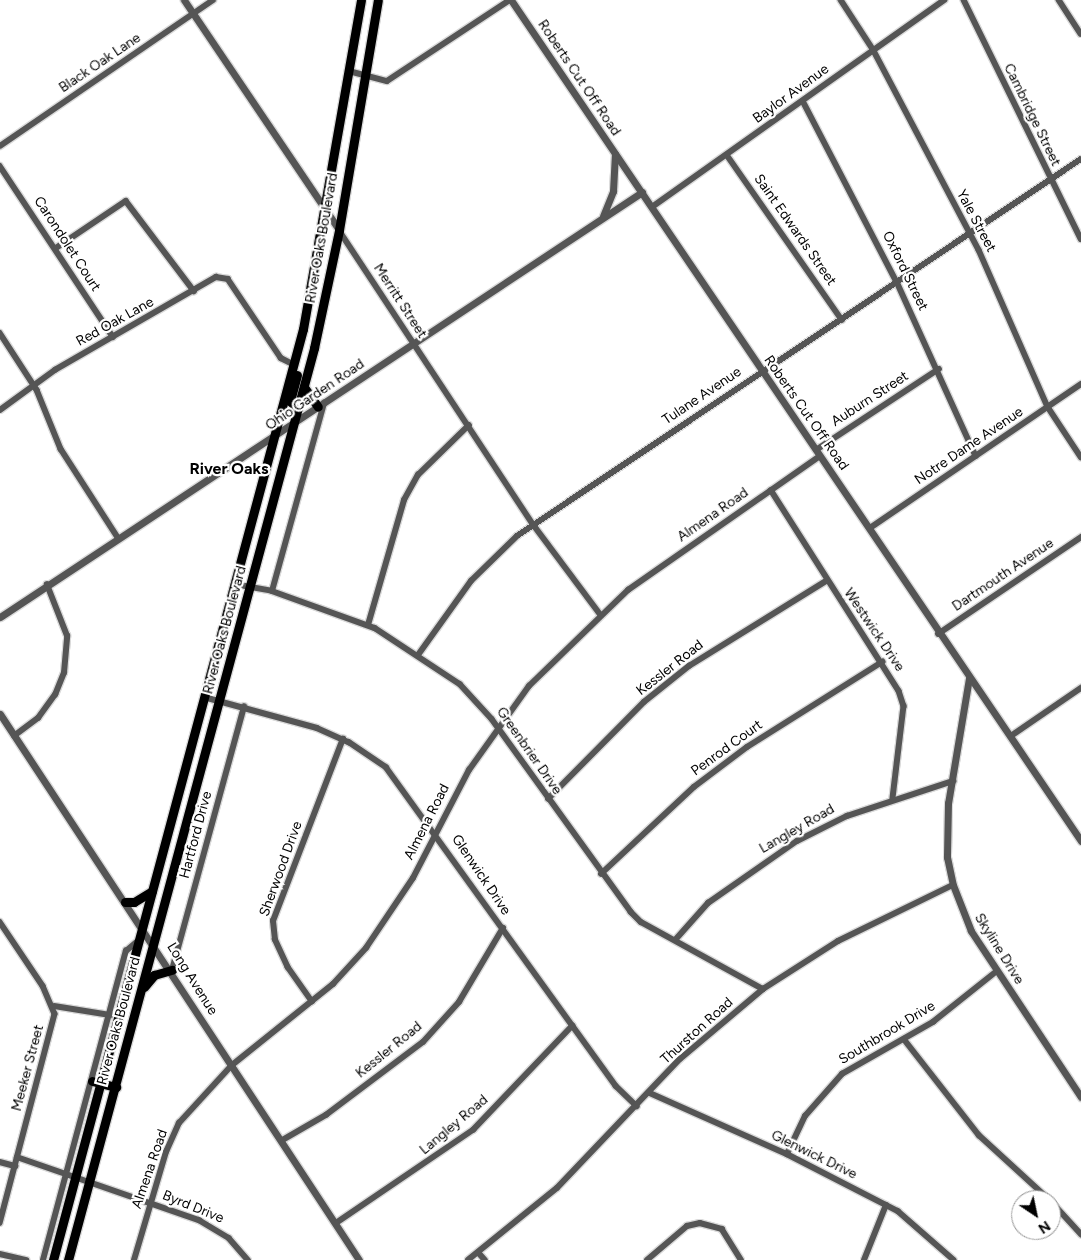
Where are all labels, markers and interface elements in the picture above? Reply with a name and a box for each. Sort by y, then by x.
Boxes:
street label: Roberts Cut Off Road [534,17,624,139]
street label: Black Oak Lane [56,30,144,96]
street label: Baylor Avenue [750,61,832,127]
street label: Cambridge Street [1000,61,1064,169]
street label: Saint Edwards Street [750,171,840,289]
street label: River Oaks Boulevard [302,172,342,304]
street label: Yale Street [953,187,999,255]
street label: Carondolet Court [30,193,104,295]
street label: Oxford Street [879,229,931,313]
street label: Merritt Street [370,261,430,341]
street label: Red Oak Lane [73,294,157,350]
street label: Roberts Cut Off Road [760,352,852,474]
street label: Ohio Garden Road [262,356,368,434]
street label: Tulane Avenue [659,363,745,429]
street label: Auburn Street [828,368,912,430]
street label: Notre Dame Avenue [912,403,1026,489]
district label: River Oaks [189,459,269,479]
street label: Almena Road [674,484,752,546]
street label: Dartmouth Avenue [949,535,1057,615]
street label: River Oaks Boulevard [200,564,250,696]
street label: Westwick Drive [840,585,908,675]
street label: Kessler Road [633,637,707,699]
street label: Greenbrier Drive [493,704,565,798]
street label: Penrod Court [688,717,766,779]
street label: Almena Road [401,781,453,863]
street label: Hartford Drive [176,790,216,880]
street label: Langley Road [756,801,838,857]
street label: Sherwood Drive [256,819,306,919]
street label: Glenwick Drive [448,832,514,918]
street label: Skyline Drive [971,910,1027,988]
street label: Long Avenue [163,940,221,1018]
street label: River Oaks Boulevard [94,955,144,1087]
street label: Thurston Road [657,994,737,1068]
street label: Southbrook Drive [836,998,938,1068]
street label: Kessler Road [353,1018,425,1082]
street label: Meeker Street [8,1023,48,1113]
street label: Langley Road [416,1092,492,1158]
street label: Almena Road [129,1127,171,1211]
street label: Glenwick Drive [768,1127,860,1183]
street label: Byrd Drive [160,1187,226,1227]
north arrow [1011,1190,1061,1240]
text: N [1035,1217,1053,1237]

